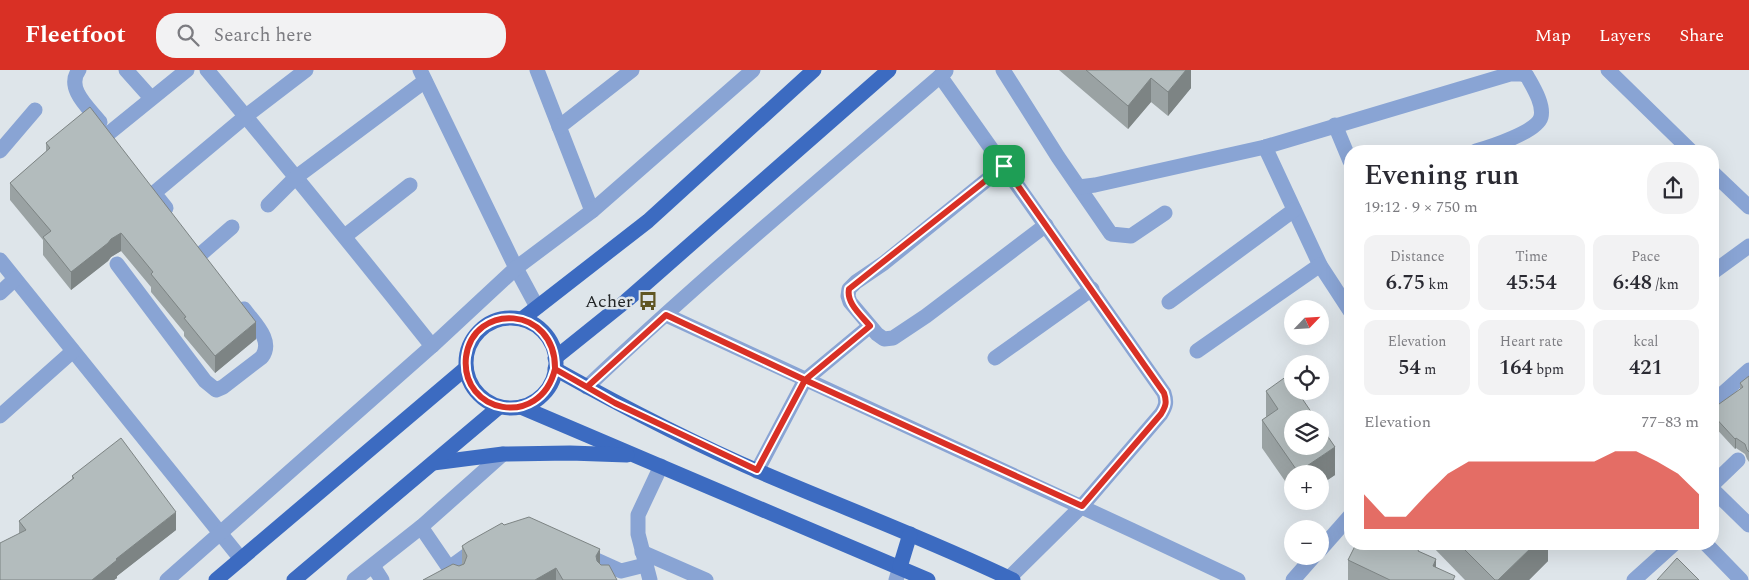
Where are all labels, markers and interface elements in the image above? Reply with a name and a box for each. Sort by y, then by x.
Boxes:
search box [156,13,506,58]
text: Fleetfoot [25,17,126,53]
icon: search [174,21,202,49]
text: Search here [214,21,312,50]
text: Map [1535,22,1571,49]
text: Layers [1599,22,1651,49]
text: Share [1679,22,1724,49]
pin [983,145,1025,187]
icon: arrive [990,152,1018,180]
text: Evening run [1364,154,1519,197]
button: share [1647,162,1699,214]
text: 19:12 · 9 × 750 m [1364,195,1478,219]
text: Distance [1390,246,1444,267]
text: Time [1515,246,1548,267]
text: Pace [1631,246,1660,267]
text: 6.75 [1386,267,1425,299]
text: 45:54 [1506,267,1557,299]
text: 6:48 [1613,267,1652,299]
text: km [1425,274,1448,295]
text: /km [1652,274,1679,295]
place label: Acher [585,288,633,315]
bus stop icon: Acher [637,290,659,312]
north arrow [1284,300,1329,345]
map controls [1284,300,1329,565]
text: Elevation [1388,331,1446,352]
text: Heart rate [1500,331,1563,352]
text: kcal [1633,331,1658,352]
text: 54 [1398,352,1421,384]
text: 164 [1499,352,1533,384]
text: 421 [1629,352,1663,384]
button: locate [1284,355,1329,400]
text: m [1421,359,1436,380]
text: bpm [1533,359,1564,380]
button: layers [1284,410,1329,455]
text: Elevation [1364,410,1431,434]
text: 77–83 m [1641,410,1699,434]
button: + [1284,465,1329,510]
button: − [1284,520,1329,565]

